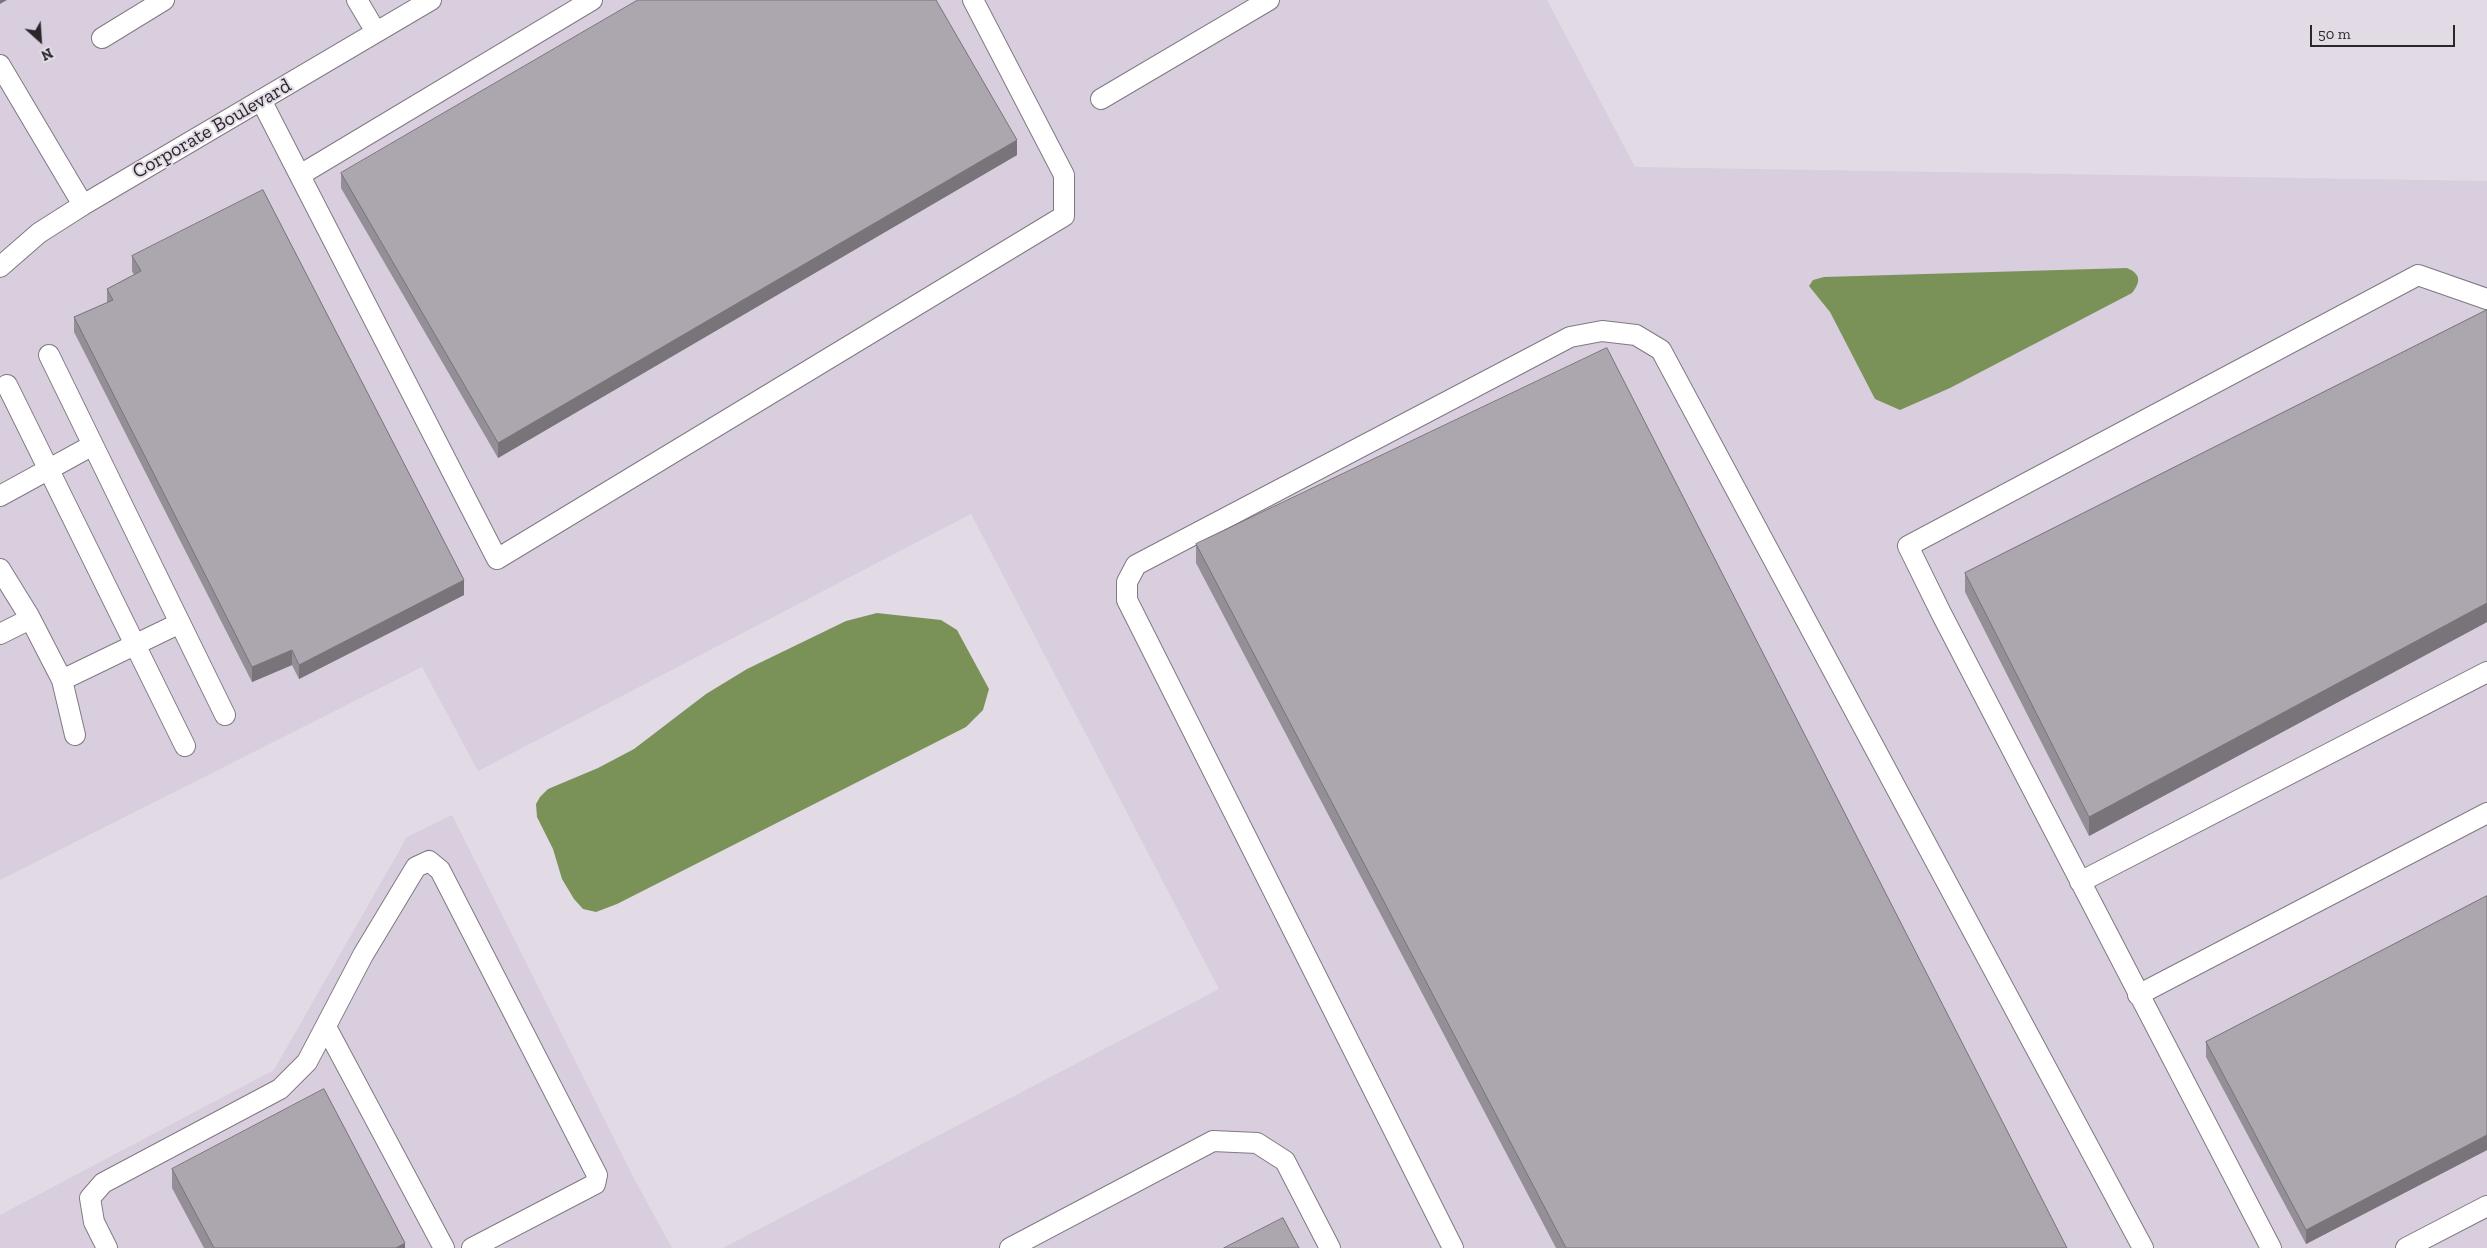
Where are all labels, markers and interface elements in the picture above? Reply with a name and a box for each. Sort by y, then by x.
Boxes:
north arrow [15,15,65,65]
scale bar [2312,15,2457,47]
text: 50 m [2318,25,2351,43]
text: N [38,44,55,64]
street label: Corporate Boulevard [128,74,296,184]

